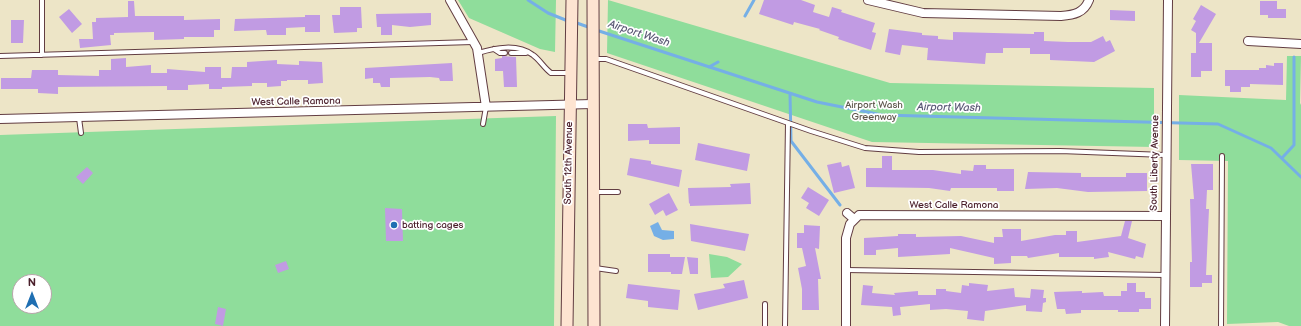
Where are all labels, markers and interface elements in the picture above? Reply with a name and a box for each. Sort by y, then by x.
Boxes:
water label: Airport Wash [607,18,671,50]
street label: West Calle Ramona [251,95,341,109]
park label: Airport Wash Greenway [845,99,903,122]
water label: Airport Wash [917,101,981,115]
street label: South Liberty Avenue [1148,115,1162,211]
street label: South 12th Avenue [562,121,576,205]
street label: West Calle Ramona [909,199,999,211]
place label: batting cages [402,219,464,231]
marker: batting cages [389,220,399,230]
north arrow [12,274,52,314]
text: N [28,276,36,289]

